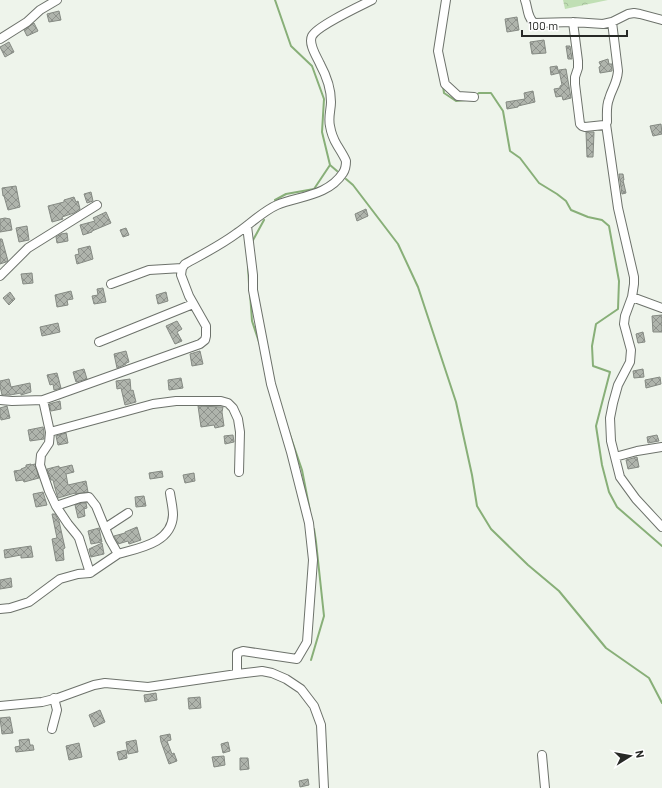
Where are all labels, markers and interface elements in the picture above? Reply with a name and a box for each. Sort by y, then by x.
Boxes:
scale bar [522,12,627,38]
text: 100 m [528,18,558,32]
north arrow [610,736,650,776]
text: N [633,749,647,759]

